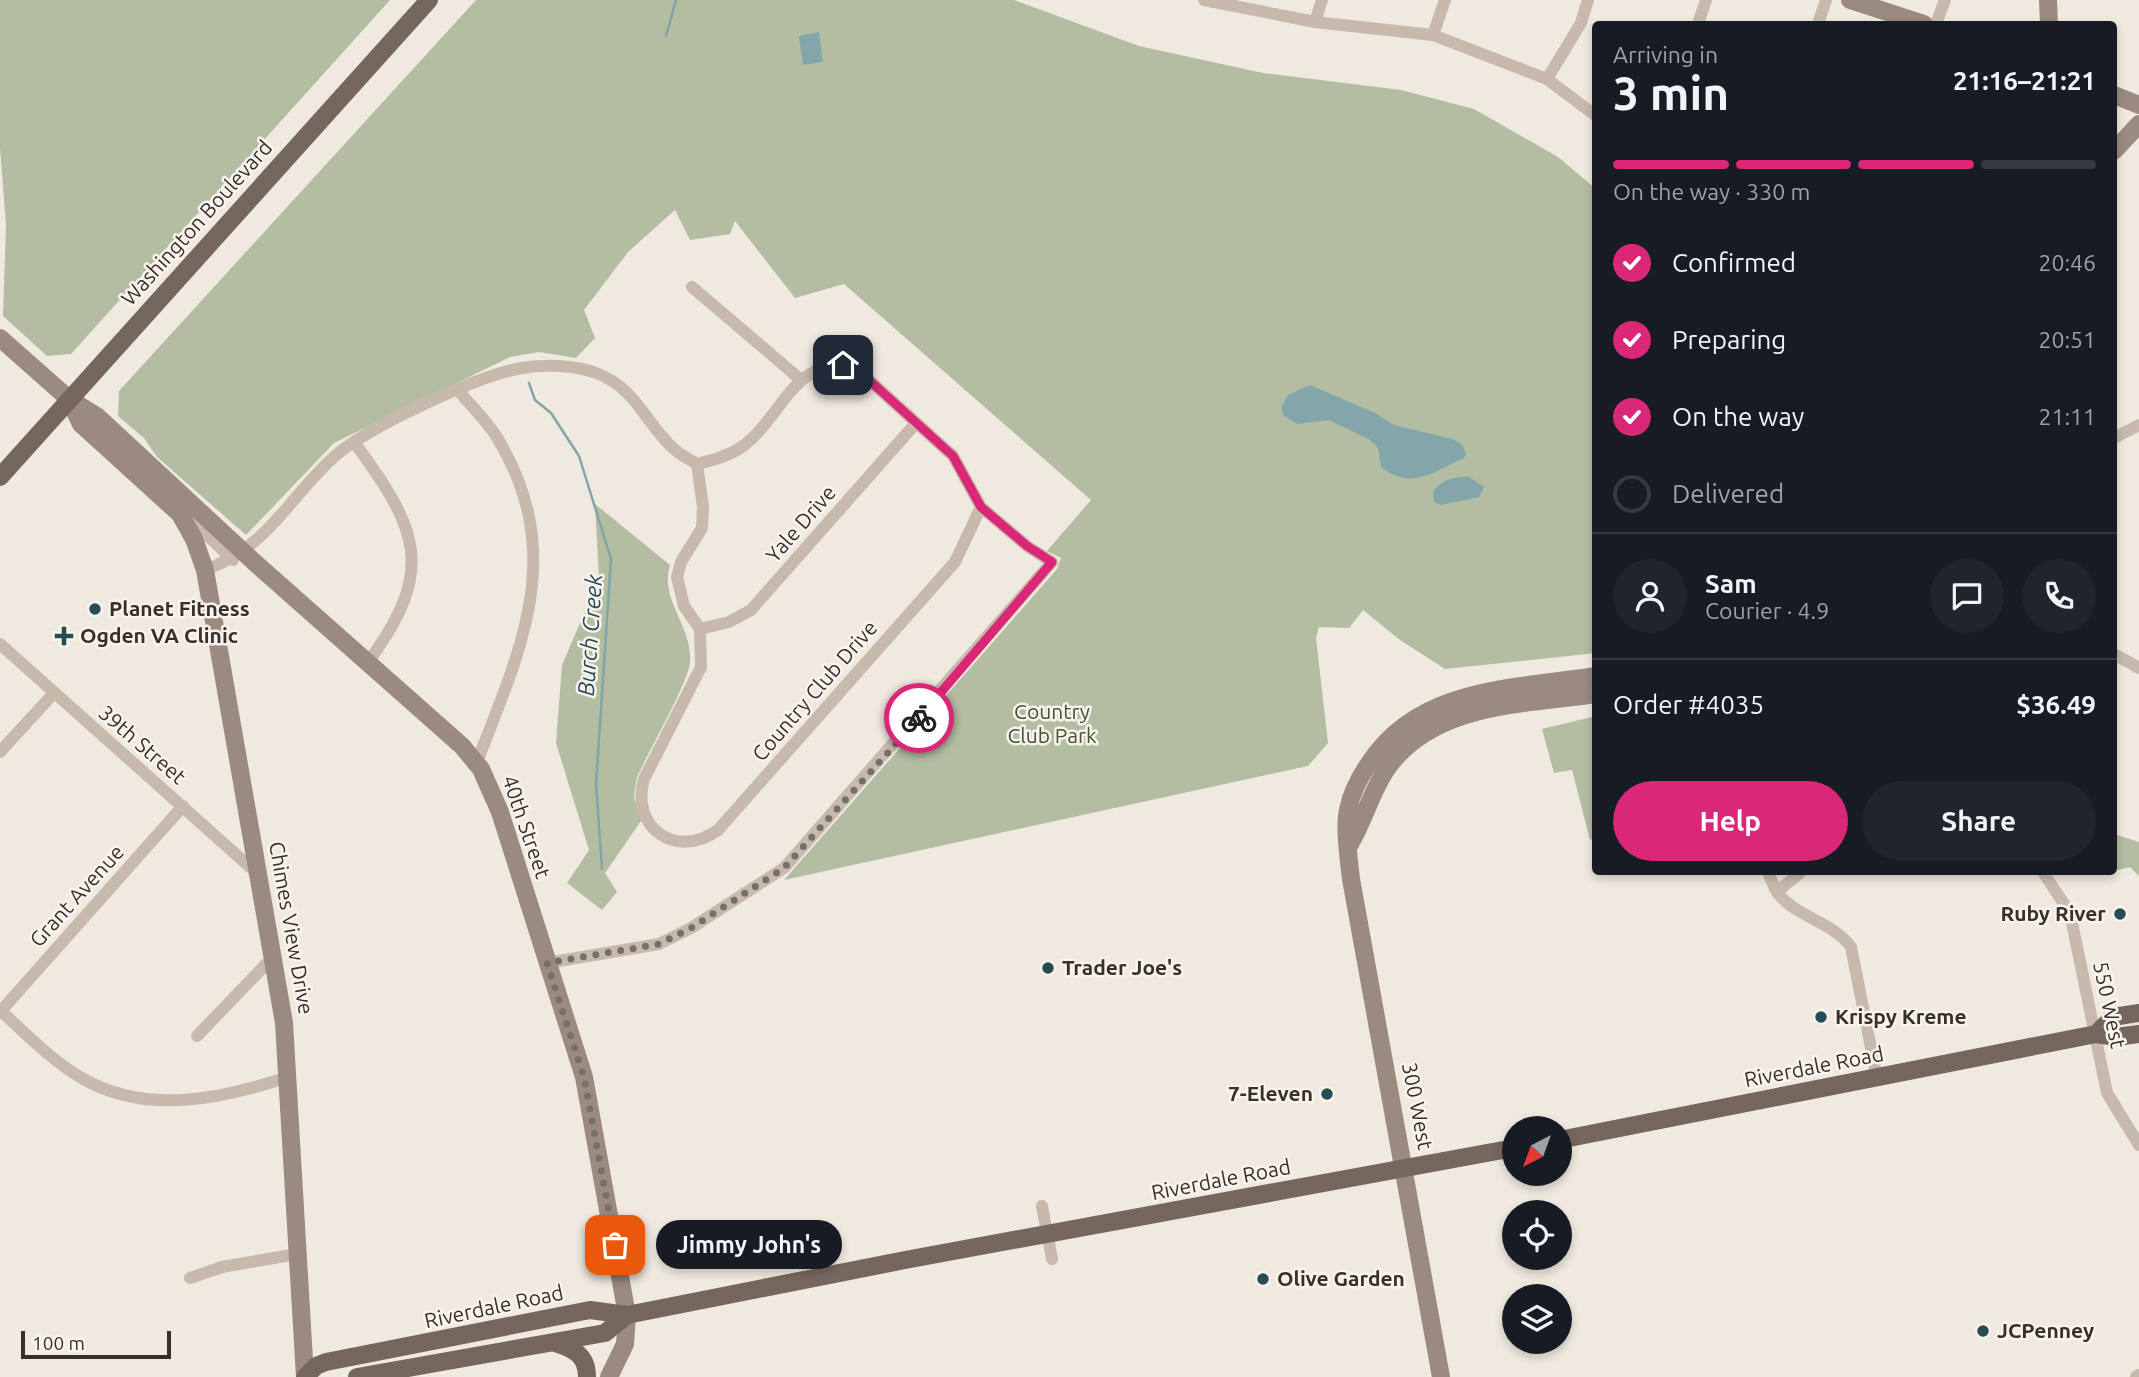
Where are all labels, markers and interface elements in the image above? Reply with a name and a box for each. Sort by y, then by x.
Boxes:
text: Arriving in [1613,42,1718,67]
text: 21:16–21:21 [1953,66,2096,95]
text: 3 min [1613,67,1729,119]
street label: Washington Boulevard [116,135,277,310]
text: On the way · 330 m [1613,179,1810,204]
icon: check [1613,244,1651,282]
text: Confirmed [1672,248,1796,277]
text: 20:46 [2038,250,2096,275]
icon: check [1613,321,1651,359]
text: Preparing [1672,325,1786,354]
text: 20:51 [2038,327,2096,352]
pin [813,335,873,395]
icon: home [824,346,862,384]
icon: check [1613,398,1651,436]
text: On the way [1672,402,1804,431]
text: 21:11 [2038,404,2096,429]
text: Delivered [1672,479,1784,508]
street label: Yale Drive [760,480,840,567]
button: person [1613,559,1687,633]
button: chat [1930,559,2004,633]
button: phone [2022,559,2096,633]
text: Sam [1705,569,1757,598]
water label: Burch Creek [573,573,606,697]
place label: Planet Fitness [109,596,250,620]
text: Courier · 4.9 [1705,598,1829,623]
marker: Planet Fitness [87,601,103,617]
street label: Country Club Drive [747,615,882,765]
place label: Ogden VA Clinic [80,623,238,647]
marker: Ogden VA Clinic [54,626,74,646]
courier [884,683,954,753]
text: Order #4035 [1613,690,1764,719]
text: $36.49 [2016,690,2096,719]
icon: bike [900,699,938,737]
park label: Country Club Park [1007,699,1097,747]
street label: 39th Street [94,700,191,789]
street label: 40th Street [498,772,556,881]
button: Help [1613,781,1848,861]
button: Share [1862,781,2096,861]
street label: Grant Avenue [24,840,128,951]
street label: Chimes View Drive [265,840,319,1016]
place label: Ruby River [2001,901,2106,925]
marker: Ruby River [2112,906,2128,922]
place label: Trader Joe's [1062,955,1182,979]
street label: 550 West [2089,959,2131,1051]
marker: Trader Joe's [1040,960,1056,976]
place label: Krispy Kreme [1835,1004,1967,1028]
marker: Krispy Kreme [1813,1009,1829,1025]
street label: Riverdale Road [1742,1041,1885,1091]
street label: 300 West [1398,1060,1438,1151]
place label: 7-Eleven [1228,1081,1313,1105]
marker: 7-Eleven [1319,1086,1335,1102]
north arrow [1502,1116,1572,1186]
map controls [1502,1116,1572,1354]
street label: Riverdale Road [1149,1154,1292,1204]
button: locate [1502,1200,1572,1270]
pin [585,1215,645,1275]
callout: Jimmy John's [657,1220,842,1270]
icon: bag [596,1226,634,1264]
text: Jimmy John's [677,1232,821,1257]
place label: Olive Garden [1277,1266,1405,1290]
marker: Olive Garden [1255,1271,1271,1287]
street label: Riverdale Road [422,1280,565,1332]
button: layers [1502,1284,1572,1354]
place label: JCPenney [1997,1318,2094,1342]
marker: JCPenney [1975,1323,1991,1339]
scale bar [21,1328,172,1360]
text: 100 m [32,1332,85,1354]

